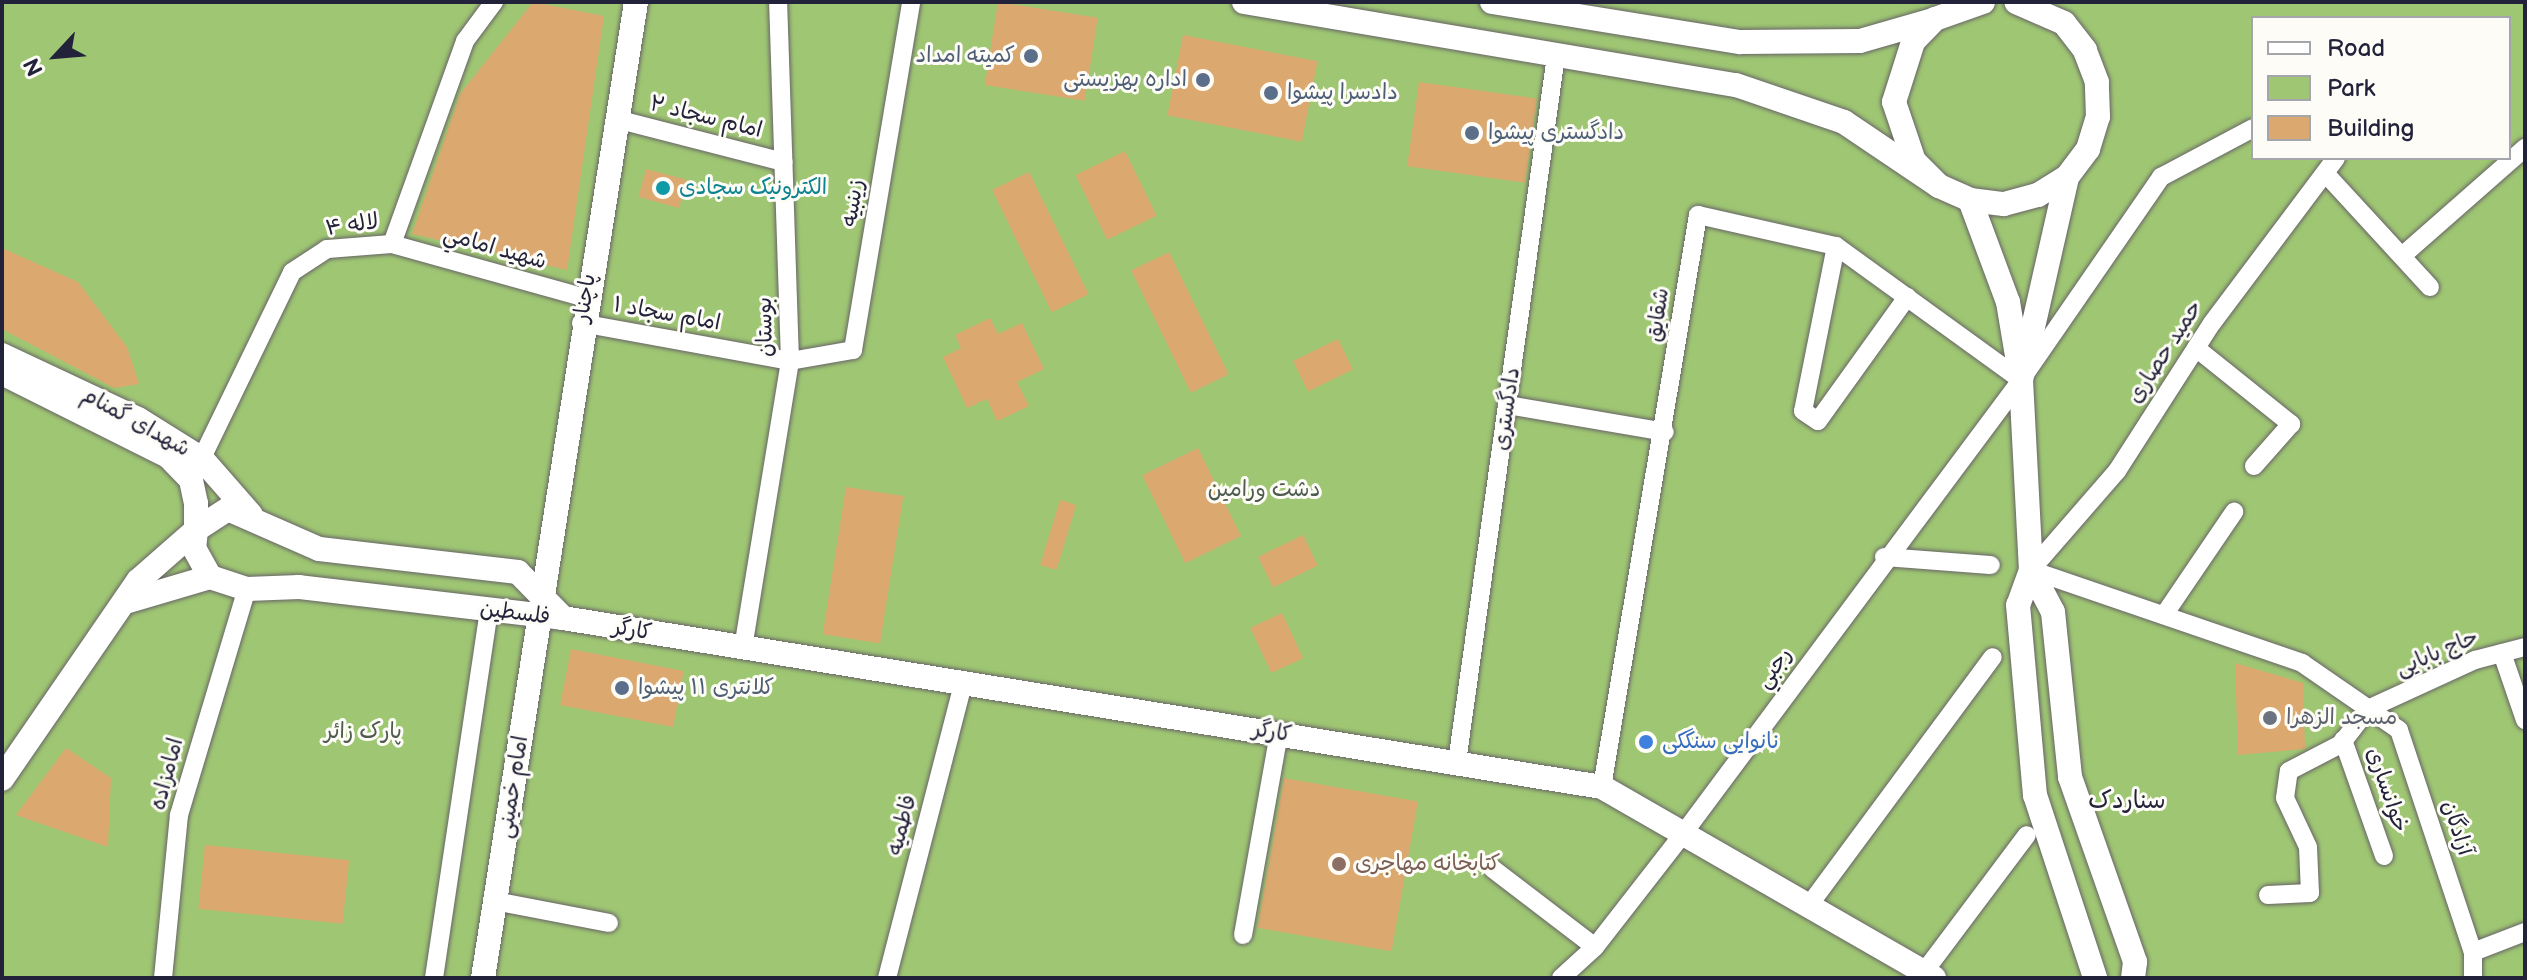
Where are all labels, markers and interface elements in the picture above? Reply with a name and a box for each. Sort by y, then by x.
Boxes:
north arrow [16,16,96,96]
legend [2251,16,2511,160]
text: Road [2327,34,2385,63]
place label: کمیته امداد [916,43,1015,69]
marker: کمیته امداد [1022,47,1040,65]
text: N [18,53,50,80]
place label: اداره بهزیستی [1063,67,1187,93]
marker: اداره بهزیستی [1194,71,1212,89]
text: Park [2327,74,2375,103]
place label: دادسرا پیشوا [1287,80,1398,106]
marker: دادسرا پیشوا [1262,84,1280,102]
street label: امام سجاد ۲ [647,90,765,144]
text: Building [2327,114,2414,143]
place label: دادگستری پیشوا [1488,120,1624,146]
marker: دادگستری پیشوا [1463,124,1481,142]
place label: الکترونیک سجادی [679,175,827,201]
street label: زينبيه [836,177,870,229]
marker: الکترونیک سجادی [654,179,672,197]
street label: لاله ۴ [324,208,380,242]
street label: شهيد امامي [440,221,550,275]
street label: پاچنار [568,272,602,324]
street label: شقايق [1641,286,1675,344]
street label: امام سجاد ۱ [611,292,723,336]
street label: حمید حصاری [2122,296,2208,408]
street label: بوستان [751,297,779,357]
street label: دادگستری [1488,366,1526,452]
street label: شهدای گمنام [77,381,195,463]
park label: دشت ورامین [1208,477,1320,503]
street label: فلسطین [478,596,552,630]
street label: کارگر [610,614,654,646]
street label: حاج بابایی [2392,624,2482,682]
street label: رجبي [1750,642,1798,694]
place label: کلانتری ۱۱ پیشوا [638,675,774,701]
marker: کلانتری ۱۱ پیشوا [613,679,631,697]
place label: مسجد الزهرا [2286,705,2397,731]
marker: مسجد الزهرا [2261,709,2279,727]
street label: کارگر [1250,716,1294,748]
park label: پارک زائر [324,719,402,745]
place label: نانوایی سنگکی [1662,729,1780,755]
marker: نانوایی سنگکی [1637,733,1655,751]
street label: امام خمینی [492,734,534,840]
street label: امامزاده [145,735,189,813]
street label: خوانساری [2360,744,2414,836]
district label: سناردک [2088,787,2166,815]
street label: فاطميه [881,792,923,858]
street label: آزادگان [2436,797,2478,859]
place label: کتابخانه مهاجری [1355,851,1501,877]
marker: کتابخانه مهاجری [1330,855,1348,873]

